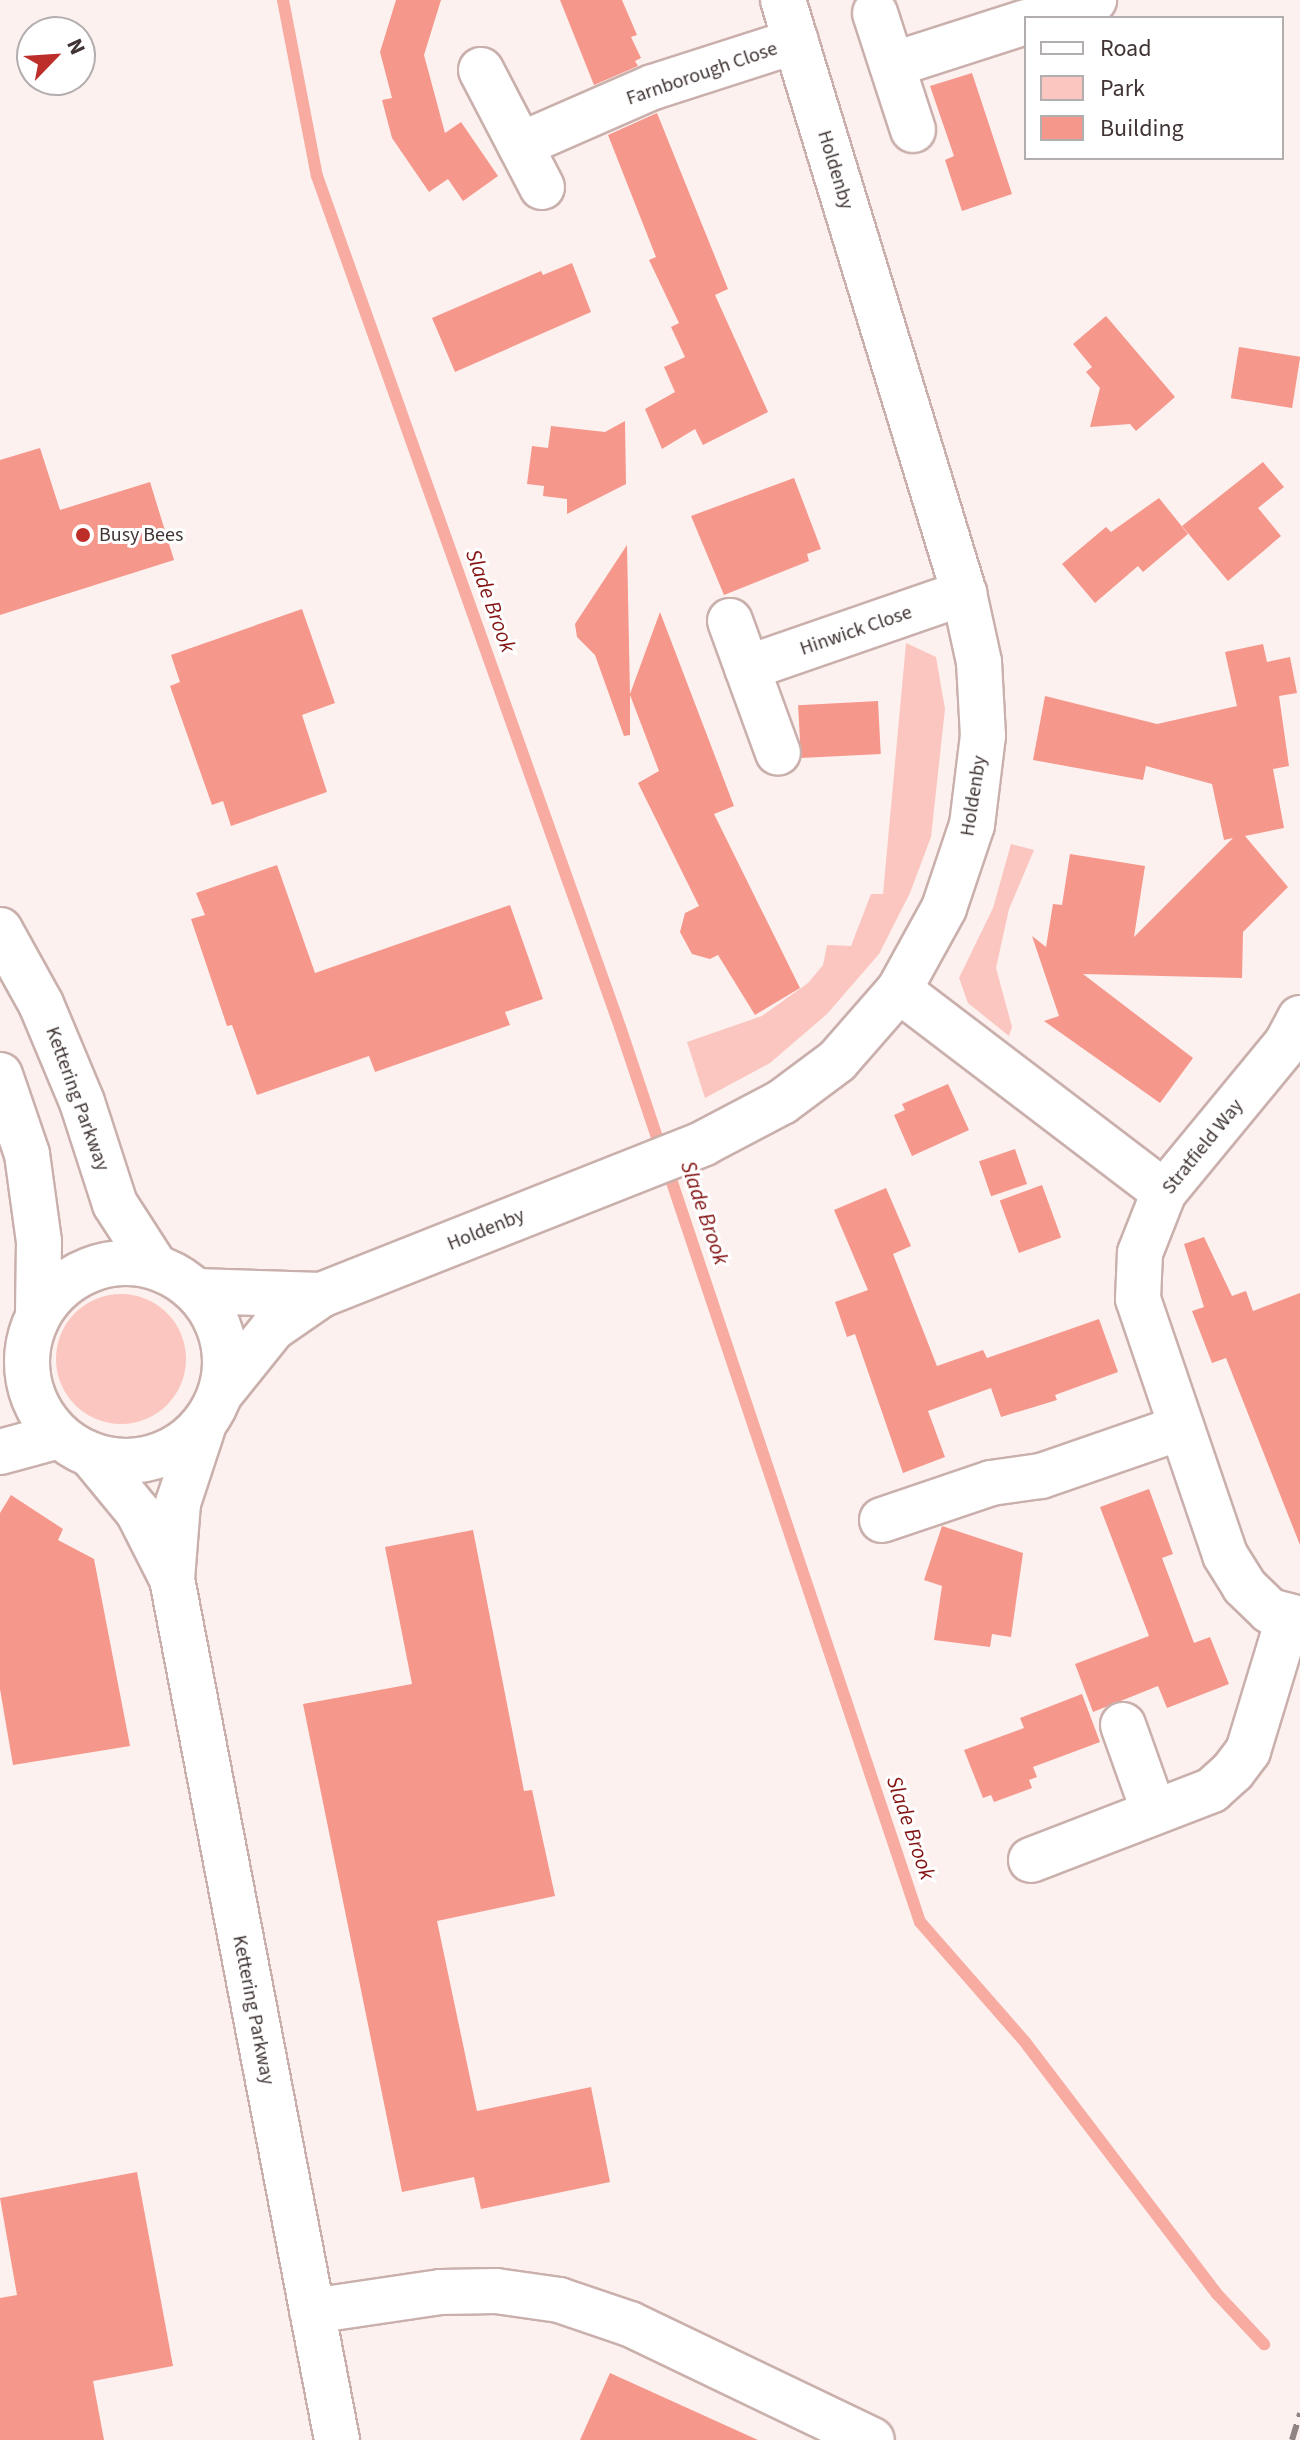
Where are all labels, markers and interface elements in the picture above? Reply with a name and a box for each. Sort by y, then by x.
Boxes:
north arrow [16,16,96,96]
legend [1024,16,1284,160]
text: Road [1100,31,1152,66]
text: N [58,33,94,60]
street label: Farnborough Close [623,37,781,111]
text: Park [1100,71,1145,106]
text: Building [1100,111,1184,146]
street label: Holdenby [812,128,858,212]
place label: Busy Bees [99,523,183,547]
marker: Busy Bees [74,526,92,544]
water label: Slade Brook [459,546,521,656]
street label: Hinwick Close [797,601,915,661]
street label: Holdenby [956,754,992,838]
street label: Kettering Parkway [40,1024,114,1174]
street label: Stratfield Way [1157,1095,1249,1199]
water label: Slade Brook [674,1158,734,1268]
street label: Holdenby [444,1204,528,1256]
water label: Slade Brook [880,1773,940,1883]
street label: Kettering Parkway [227,1933,279,2087]

